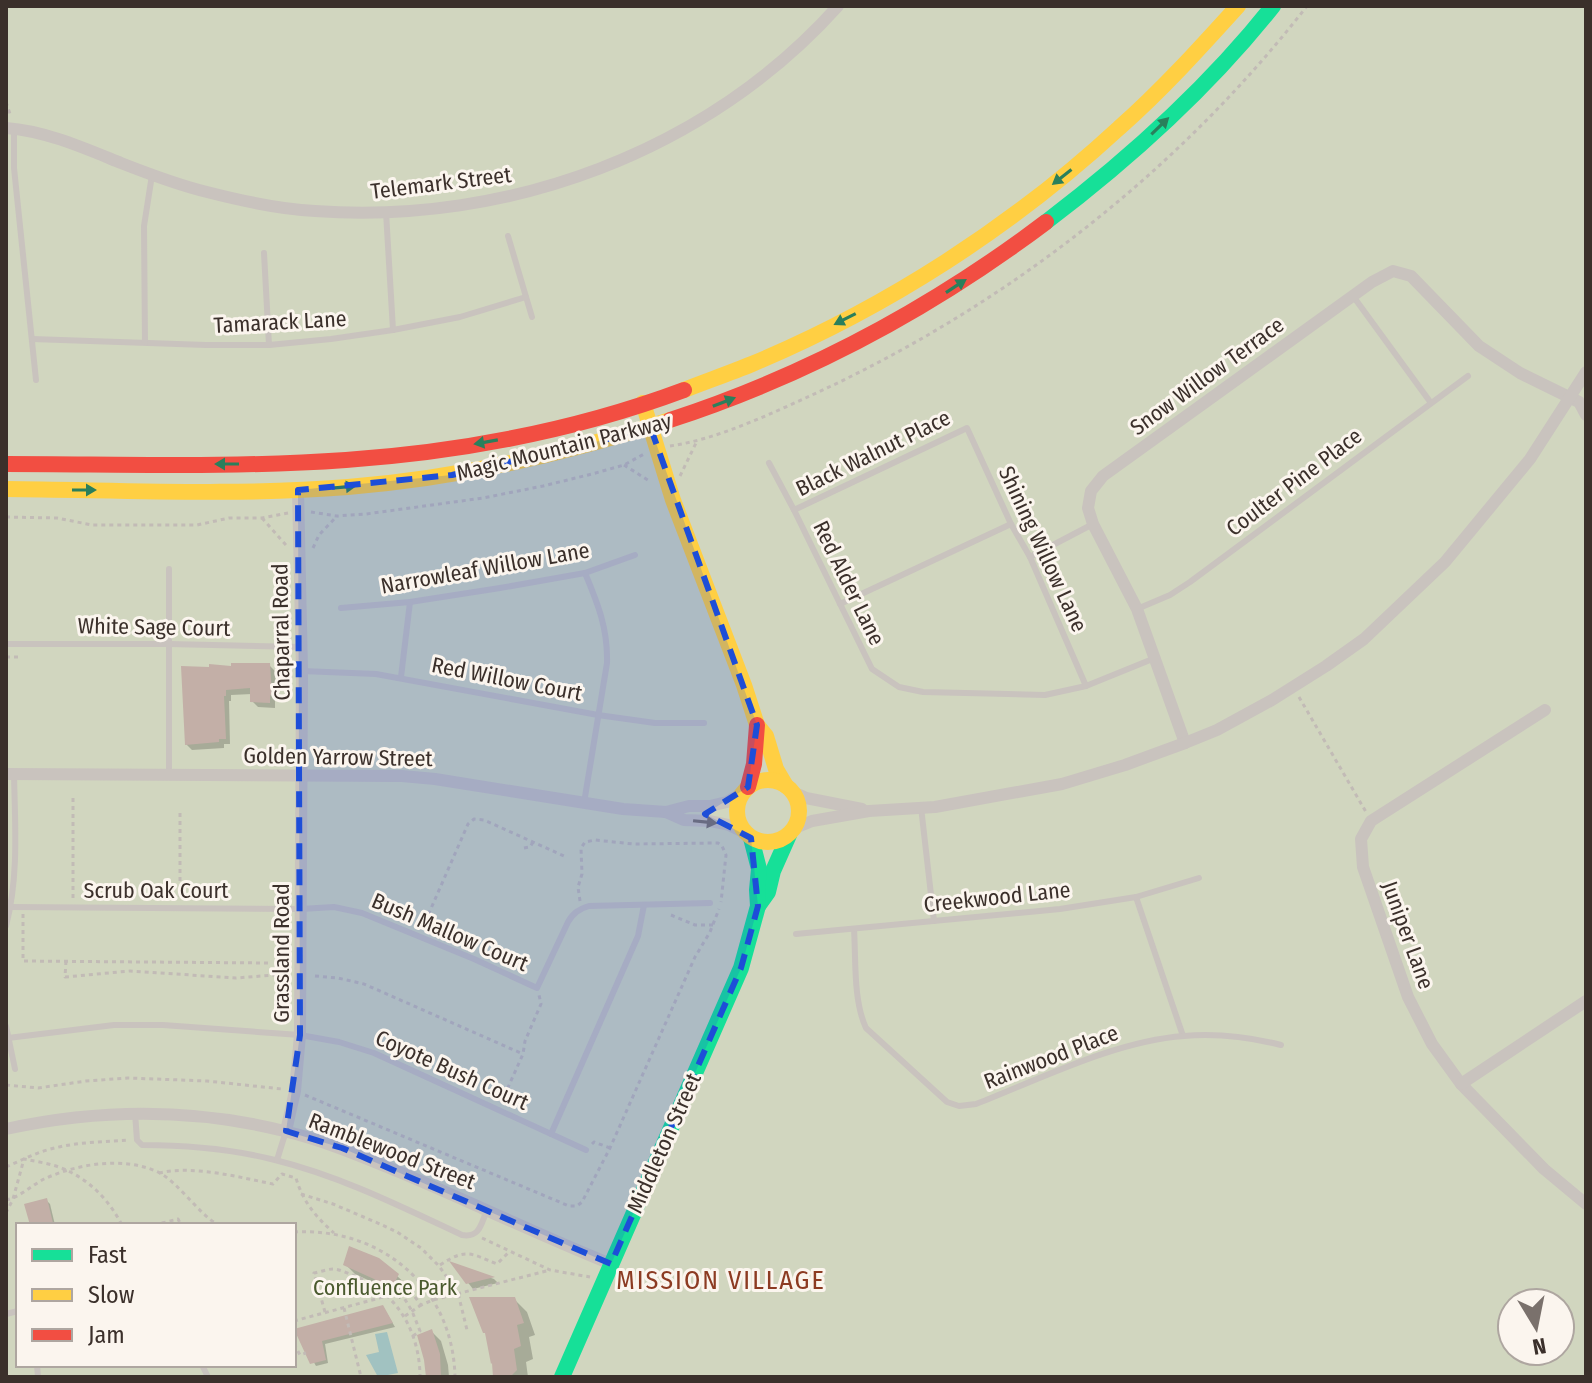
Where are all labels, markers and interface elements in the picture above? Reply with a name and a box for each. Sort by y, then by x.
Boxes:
one-way arrow [1150,117,1169,136]
street label: Telemark Street [369,161,514,205]
one-way arrow [1052,169,1072,185]
one-way arrow [945,279,966,294]
street label: Tamarack Lane [213,305,347,339]
street label: Snow Willow Terrace [1125,311,1289,441]
one-way arrow [834,313,857,326]
one-way arrow [712,395,736,408]
street label: Black Walnut Place [791,404,955,502]
street label: Magic Mountain Parkway [454,407,674,487]
street label: Coulter Pine Place [1221,422,1367,542]
one-way arrow [473,436,498,448]
one-way arrow [214,458,239,470]
street label: Shining Willow Lane [993,462,1093,636]
one-way arrow [332,480,357,493]
one-way arrow [72,484,97,496]
street label: Red Alder Lane [807,516,891,650]
street label: Narrowleaf Willow Lane [379,536,591,600]
street label: Chaparral Road [266,563,296,701]
street label: White Sage Court [77,612,231,642]
street label: Red Willow Court [429,651,585,707]
street label: Golden Yarrow Street [243,742,434,772]
one-way arrow [693,815,718,828]
street label: Creekwood Lane [922,876,1072,918]
street label: Scrub Oak Court [84,877,229,904]
street label: Juniper Lane [1376,877,1440,993]
street label: Grassland Road [268,883,295,1023]
street label: Bush Mallow Court [368,887,533,977]
street label: Rainwood Place [980,1019,1122,1095]
street label: Coyote Bush Court [371,1024,534,1116]
street label: Middleton Street [621,1068,707,1217]
street label: Ramblewood Street [305,1107,480,1195]
legend [16,1223,296,1367]
text: Fast [88,1241,127,1269]
district label: MISSION VILLAGE [616,1265,826,1296]
park label: Confluence Park [313,1274,458,1301]
text: Slow [88,1281,135,1309]
north arrow [1496,1287,1576,1367]
text: Jam [88,1321,125,1349]
text: N [1531,1332,1548,1361]

